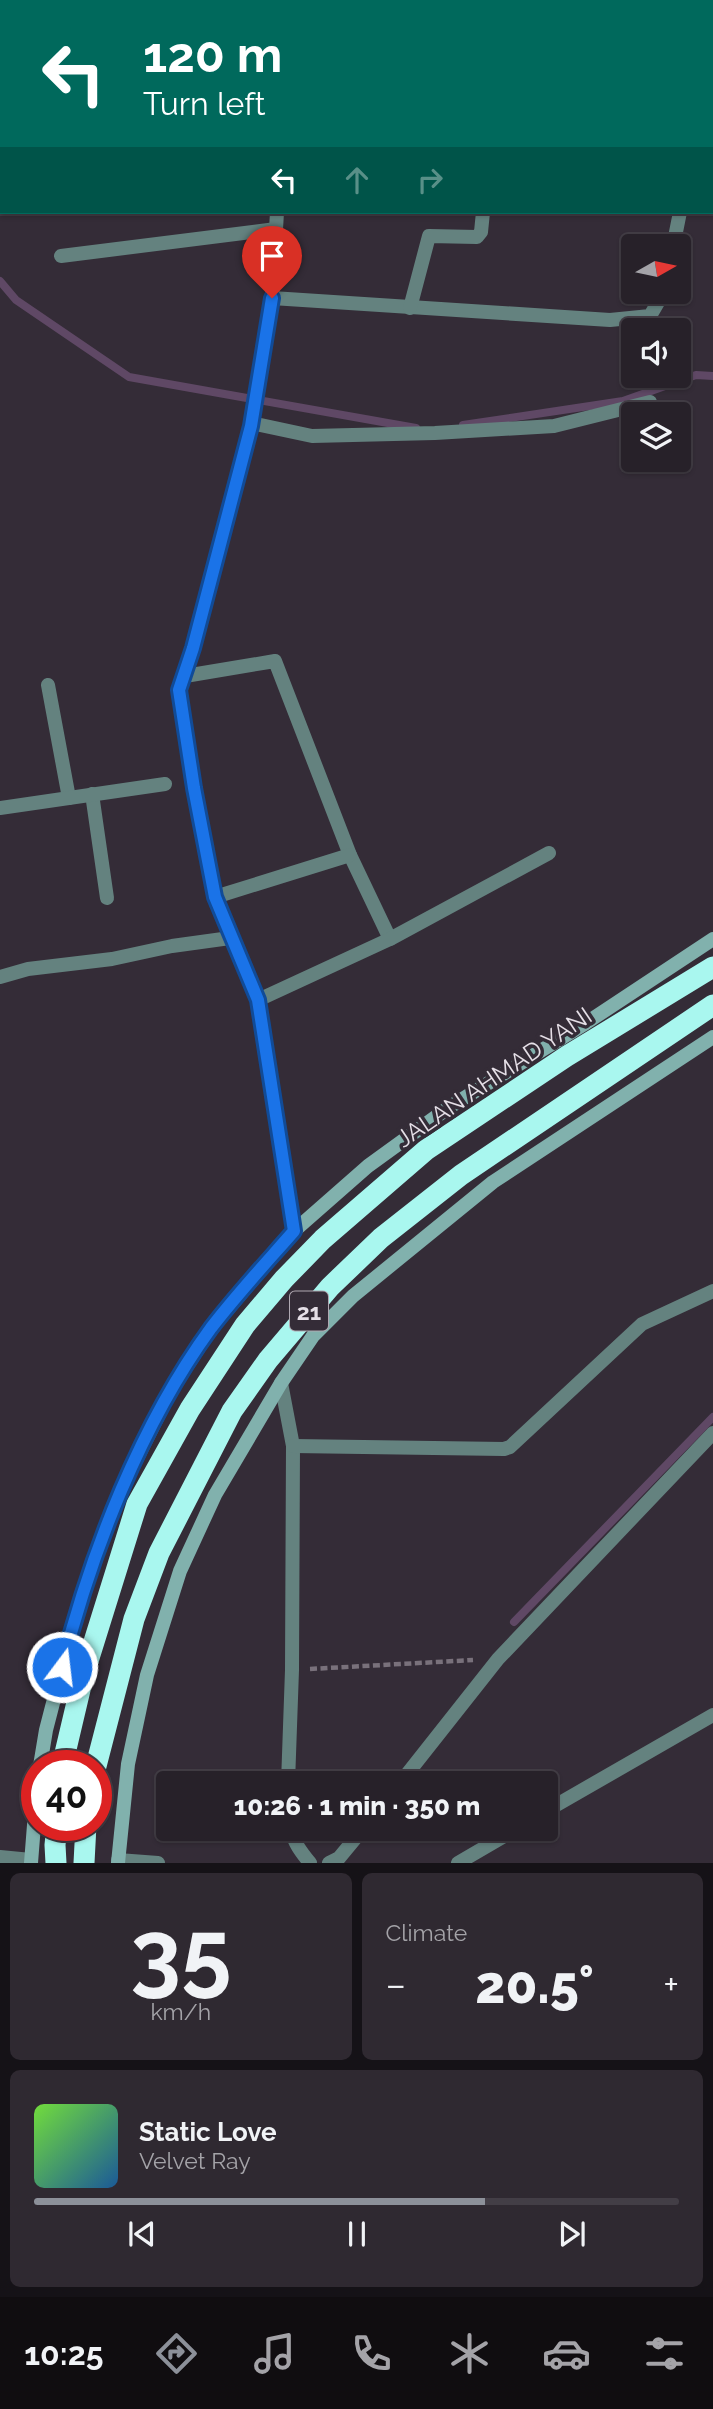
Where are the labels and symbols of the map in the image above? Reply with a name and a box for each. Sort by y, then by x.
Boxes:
pin [242,226,302,298]
north arrow [621,234,691,304]
street label: JALAN AHMAD YANI [391,1001,597,1153]
road number: 21 [290,1292,328,1330]
position arrow [25,1630,99,1704]
speed limit sign: 40 [21,1750,112,1841]

